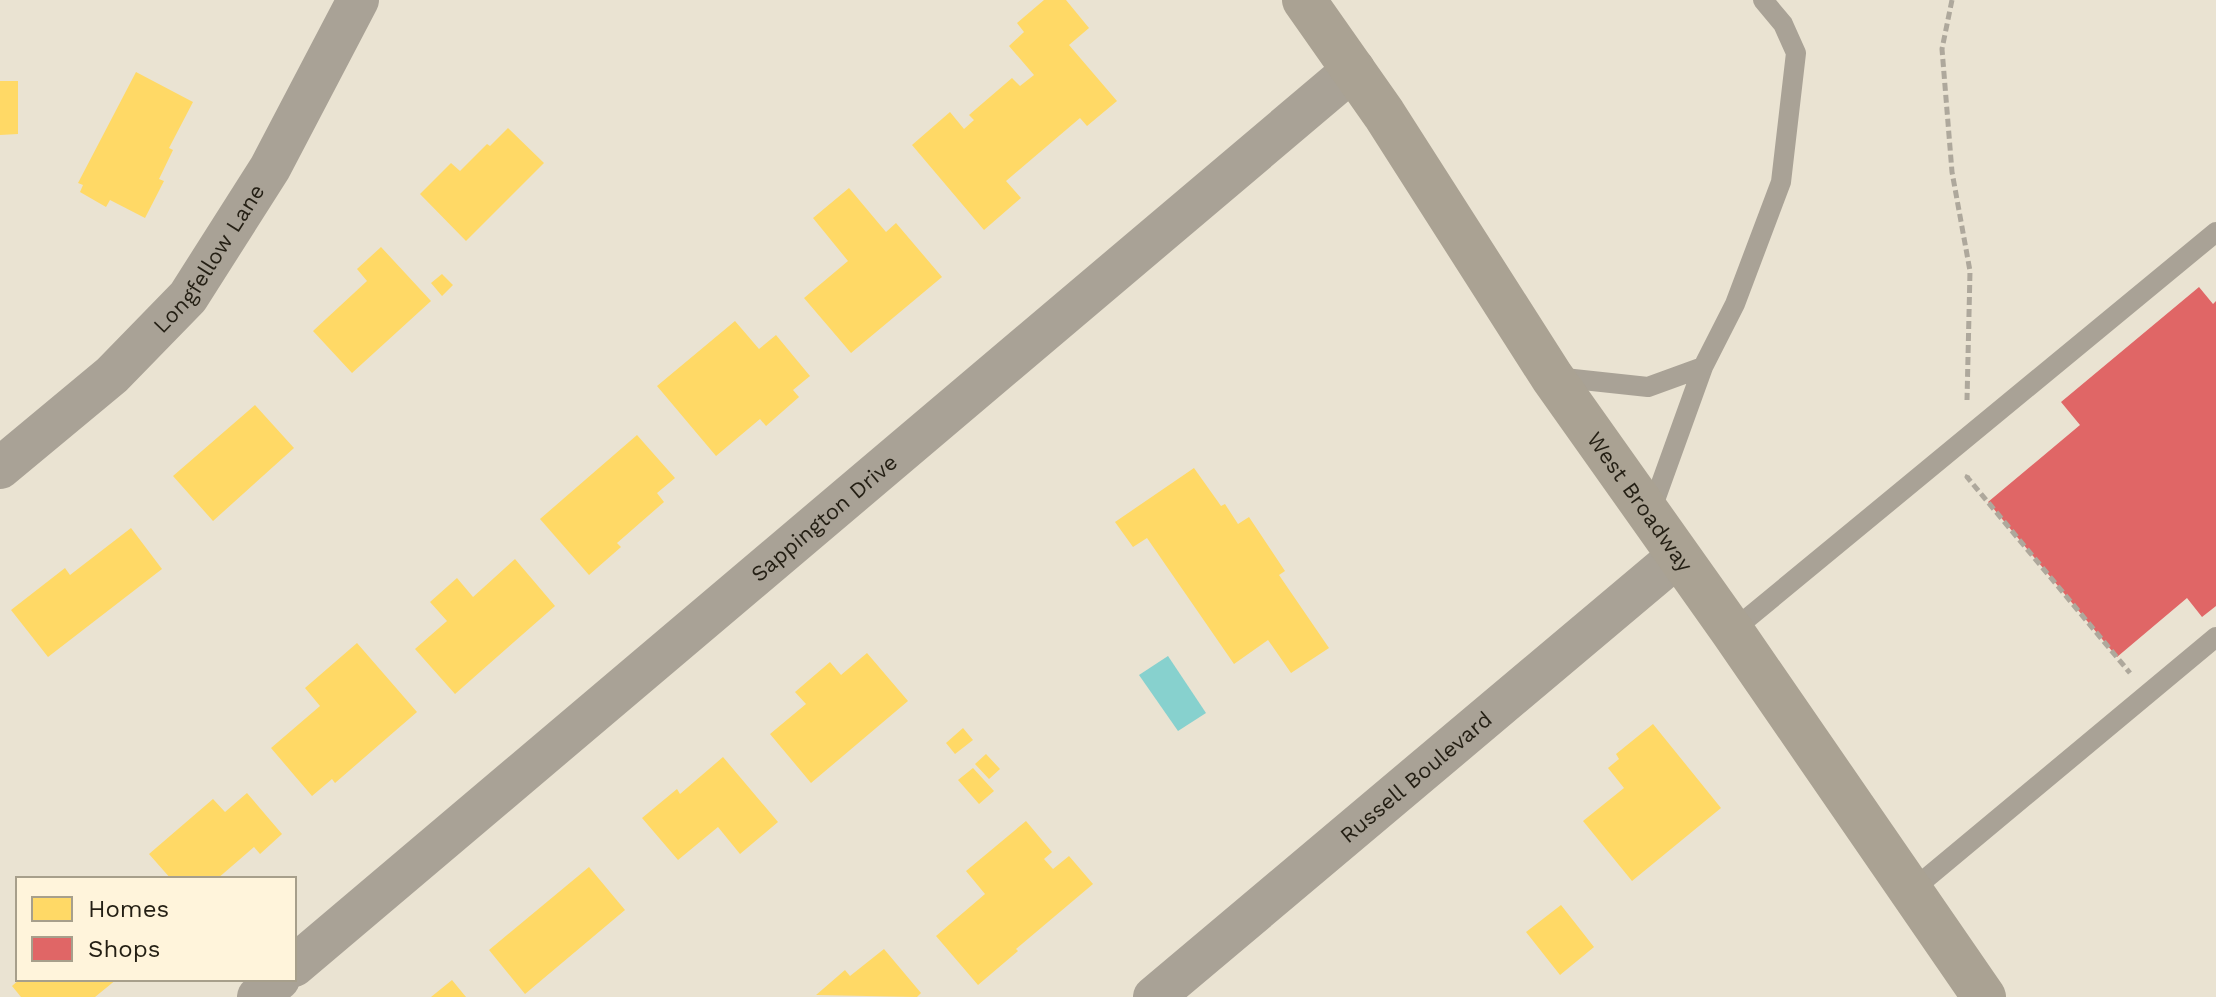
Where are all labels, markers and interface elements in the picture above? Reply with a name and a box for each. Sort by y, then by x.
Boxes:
street label: Longfellow Lane [148,180,270,338]
street label: West Broadway [1582,427,1698,577]
street label: Sappington Drive [746,449,902,587]
street label: Russell Boulevard [1335,706,1497,848]
legend [16,877,296,981]
text: Homes [88,895,169,923]
text: Shops [88,935,160,963]

